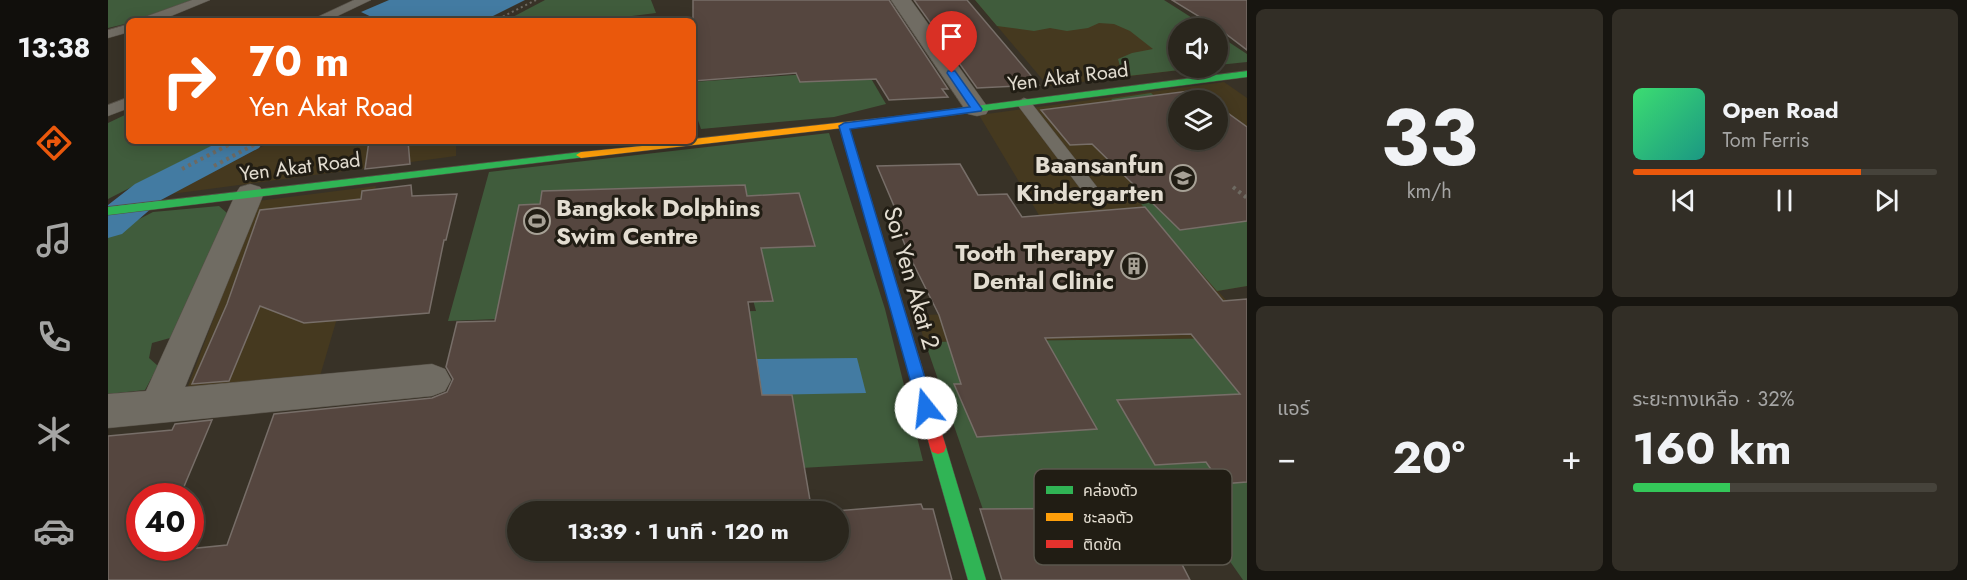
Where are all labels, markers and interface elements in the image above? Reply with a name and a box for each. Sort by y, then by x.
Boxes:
pin [926,11,977,73]
map controls [1168,18,1228,150]
button: sound [1168,18,1228,78]
icon: arrive [935,20,968,53]
text: 13:38 [18,28,90,67]
text: 70 m [249,31,349,92]
icon: right [150,42,228,120]
street label: Yen Akat Road [1006,55,1130,99]
text: 33 [1381,82,1478,194]
text: Yen Akat Road [249,87,413,126]
button: layers [1168,90,1228,150]
text: Open Road [1723,94,1839,126]
icon: directions [33,122,75,164]
text: Tom Ferris [1723,126,1809,155]
street label: Yen Akat Road [238,145,362,189]
place label: Baansanfun Kindergarten [1016,147,1164,210]
school or university icon: Baansanfun Kindergarten [1168,163,1198,193]
text: km/h [1407,177,1452,206]
icon: previous [1667,184,1700,217]
icon: pause [1768,184,1801,217]
icon: next [1870,184,1903,217]
place label: Bangkok Dolphins Swim Centre [556,190,760,253]
street label: Soi Yen Akat 2 [875,202,949,354]
sports icon: Bangkok Dolphins Swim Centre [522,206,552,236]
icon: music [33,219,75,261]
place label: Tooth Therapy Dental Clinic [956,235,1114,298]
building icon: Tooth Therapy Dental Clinic [1119,251,1149,281]
icon: phone [33,316,75,358]
position arrow [894,376,958,440]
text: ระยะทางเหลือ · 32% [1633,385,1795,414]
text: แอร์ [1277,394,1309,423]
icon: climate [33,413,75,455]
text: 160 km [1633,416,1792,481]
text: 20° [1393,425,1465,490]
text: − [1277,434,1296,481]
text: + [1561,434,1582,481]
legend [1034,469,1232,565]
text: คล่องตัว [1083,479,1138,502]
speed limit sign: 40 [126,483,204,561]
text: ชะลอตัว [1083,506,1134,529]
icon: car [33,510,75,552]
text: 13:39 · 1 นาที · 120 m [567,515,789,547]
text: ติดขัด [1083,533,1122,556]

